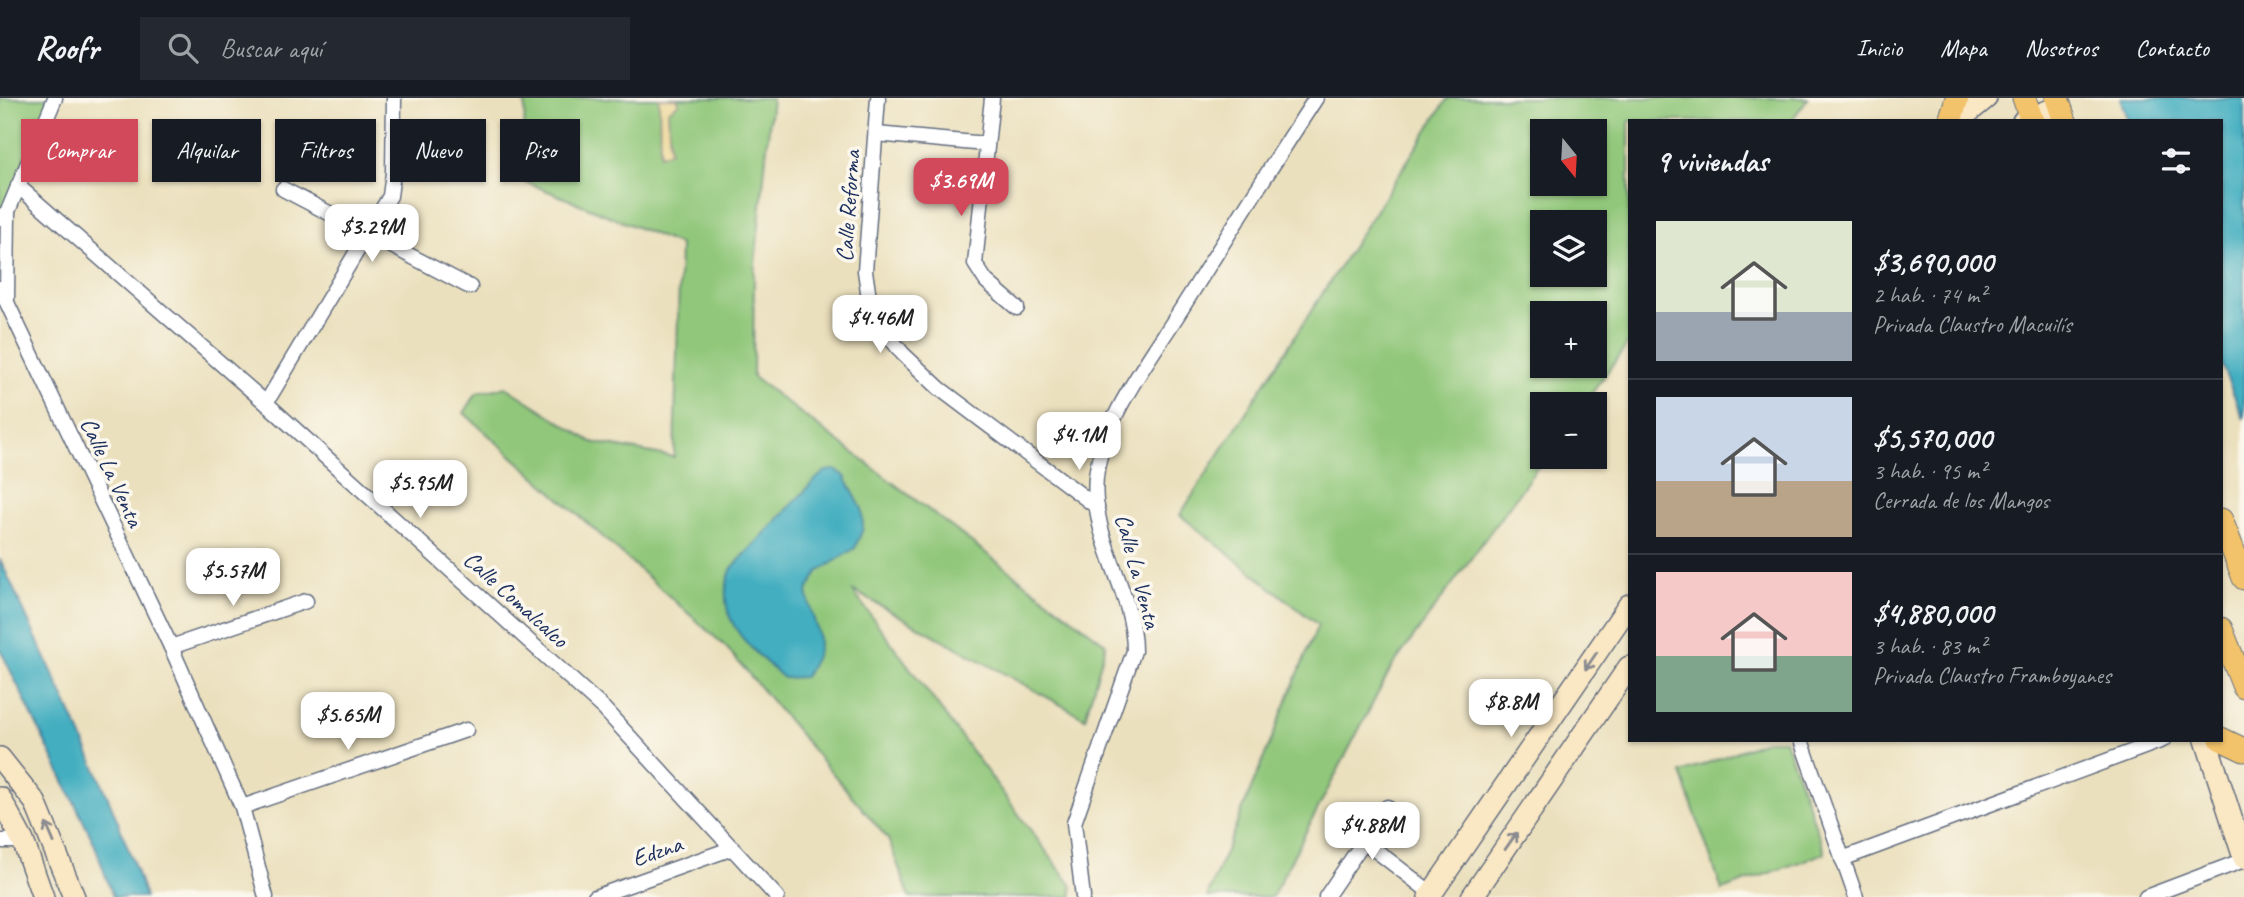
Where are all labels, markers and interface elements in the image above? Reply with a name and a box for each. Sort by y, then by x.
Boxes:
search box [140,17,630,80]
text: Roofr [35,27,98,69]
icon: search [164,29,202,67]
text: Buscar aquí [220,32,322,65]
text: Inicio [1856,33,1902,63]
text: Mapa [1940,33,1987,63]
text: Nosotros [2025,33,2097,63]
text: Contacto [2135,33,2209,63]
chip: Comprar [21,119,138,182]
chip: Alquilar [152,119,261,182]
chip: Filtros [275,119,376,182]
chip: Nuevo [390,119,486,182]
chip: Piso [500,119,580,182]
north arrow [1530,119,1606,196]
map controls [1530,119,1607,469]
text: 9 viviendas [1656,142,1768,180]
icon: filters [2157,142,2195,180]
street label: Calle Reforma [829,148,867,263]
pin: $3.69M [904,158,1018,218]
text: $3.69M [930,166,992,195]
pin: $3.29M [315,204,429,264]
button: layers [1530,210,1607,287]
text: $3.29M [341,212,403,241]
text: $3,690,000 [1873,243,1993,281]
icon: home [1712,249,1796,333]
text: 2 hab. · 74 m² [1873,281,1986,310]
pin: $4.46M [823,296,937,355]
button: + [1530,301,1607,378]
text: $4.46M [848,303,912,332]
text: Privada Claustro Macuilís [1873,310,2072,339]
button: − [1530,392,1607,469]
pin: $4.1M [1030,412,1128,472]
street label: Calle La Venta [74,413,151,533]
text: $5,570,000 [1873,419,1992,457]
text: $4.1M [1053,420,1105,449]
icon: home [1712,425,1796,509]
text: 3 hab. · 95 m² [1873,457,1986,486]
pin: $5.95M [363,460,477,520]
text: $5.95M [389,468,451,497]
text: Cerrada de los Mangos [1873,486,2049,515]
street label: Calle La Venta [1108,511,1168,633]
street label: Calle Comalcalco [457,544,576,655]
pin: $5.57M [176,548,290,608]
text: $5.57M [202,556,264,585]
text: $4,880,000 [1873,594,1993,632]
icon: home [1712,600,1796,684]
text: 3 hab. · 83 m² [1873,632,1986,661]
one-way arrow [1584,651,1598,670]
text: Privada Claustro Framboyanes [1873,661,2111,690]
pin: $8.8M [1462,680,1560,739]
text: $8.8M [1485,687,1537,716]
pin: $5.65M [291,692,405,752]
text: $5.65M [317,700,379,729]
pin: $4.88M [1315,802,1429,862]
text: $4.88M [1341,810,1403,839]
one-way arrow [43,823,56,844]
street label: Edzna [628,828,687,873]
one-way arrow [1504,832,1518,851]

